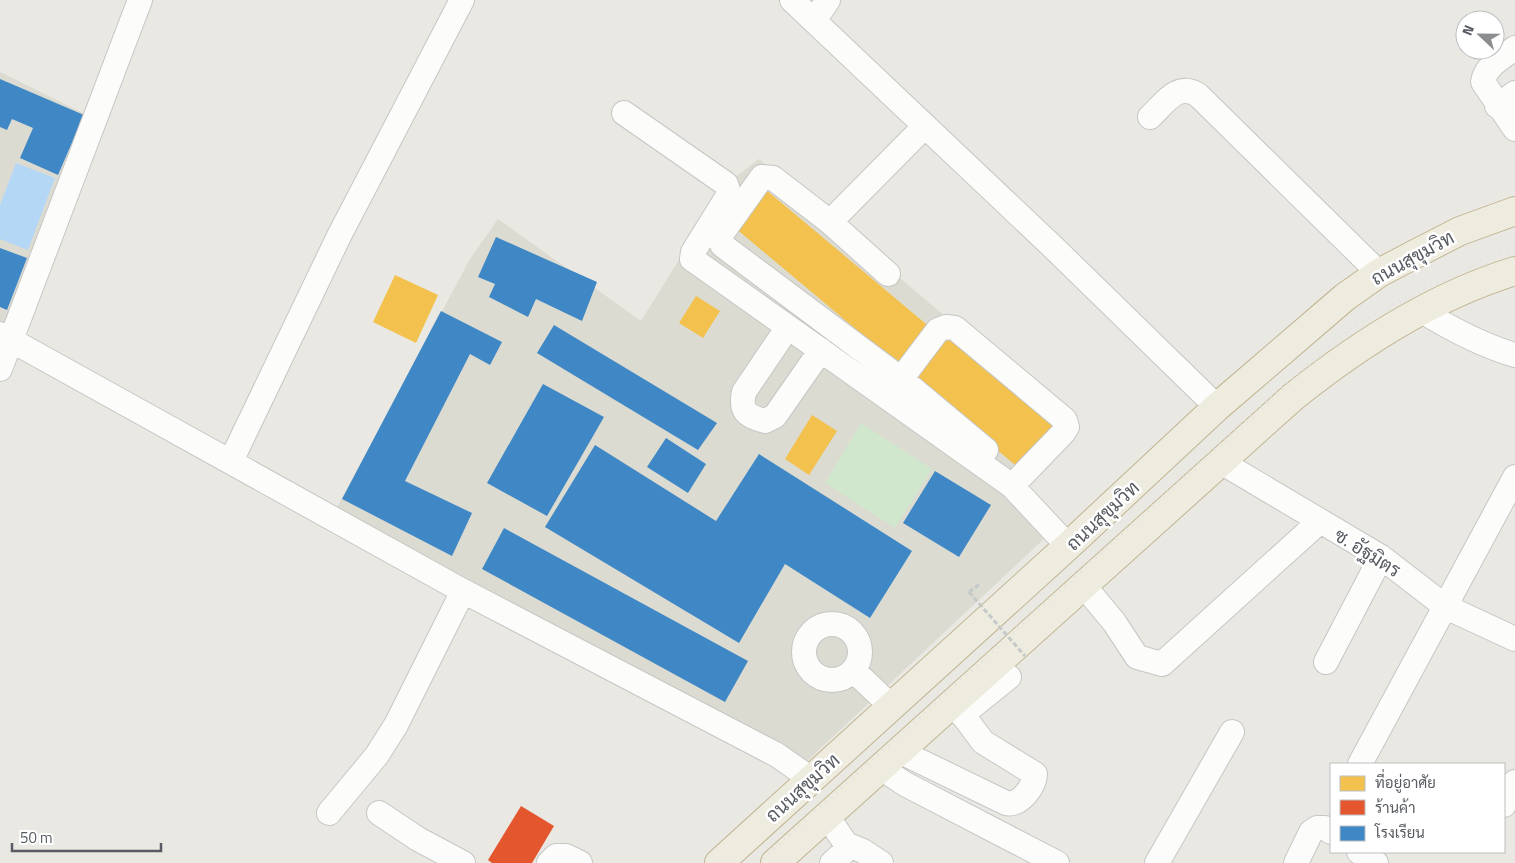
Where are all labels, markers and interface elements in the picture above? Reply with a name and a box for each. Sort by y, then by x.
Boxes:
north arrow [1455,10,1505,60]
text: N [1456,22,1479,38]
street label: ถนนสุขุมวิท [1365,222,1459,292]
street label: ถนนสุขุมวิท [1059,473,1145,557]
street label: ซ. อัฐมิตร [1329,520,1407,584]
street label: ถนนสุขุมวิท [758,746,846,828]
legend [1330,763,1505,853]
text: ที่อยู่อาศัย [1375,768,1436,794]
text: ร้านค้า [1375,796,1415,819]
scale bar [12,820,161,852]
text: โรงเรียน [1374,821,1425,844]
text: 50 m [20,826,53,849]

